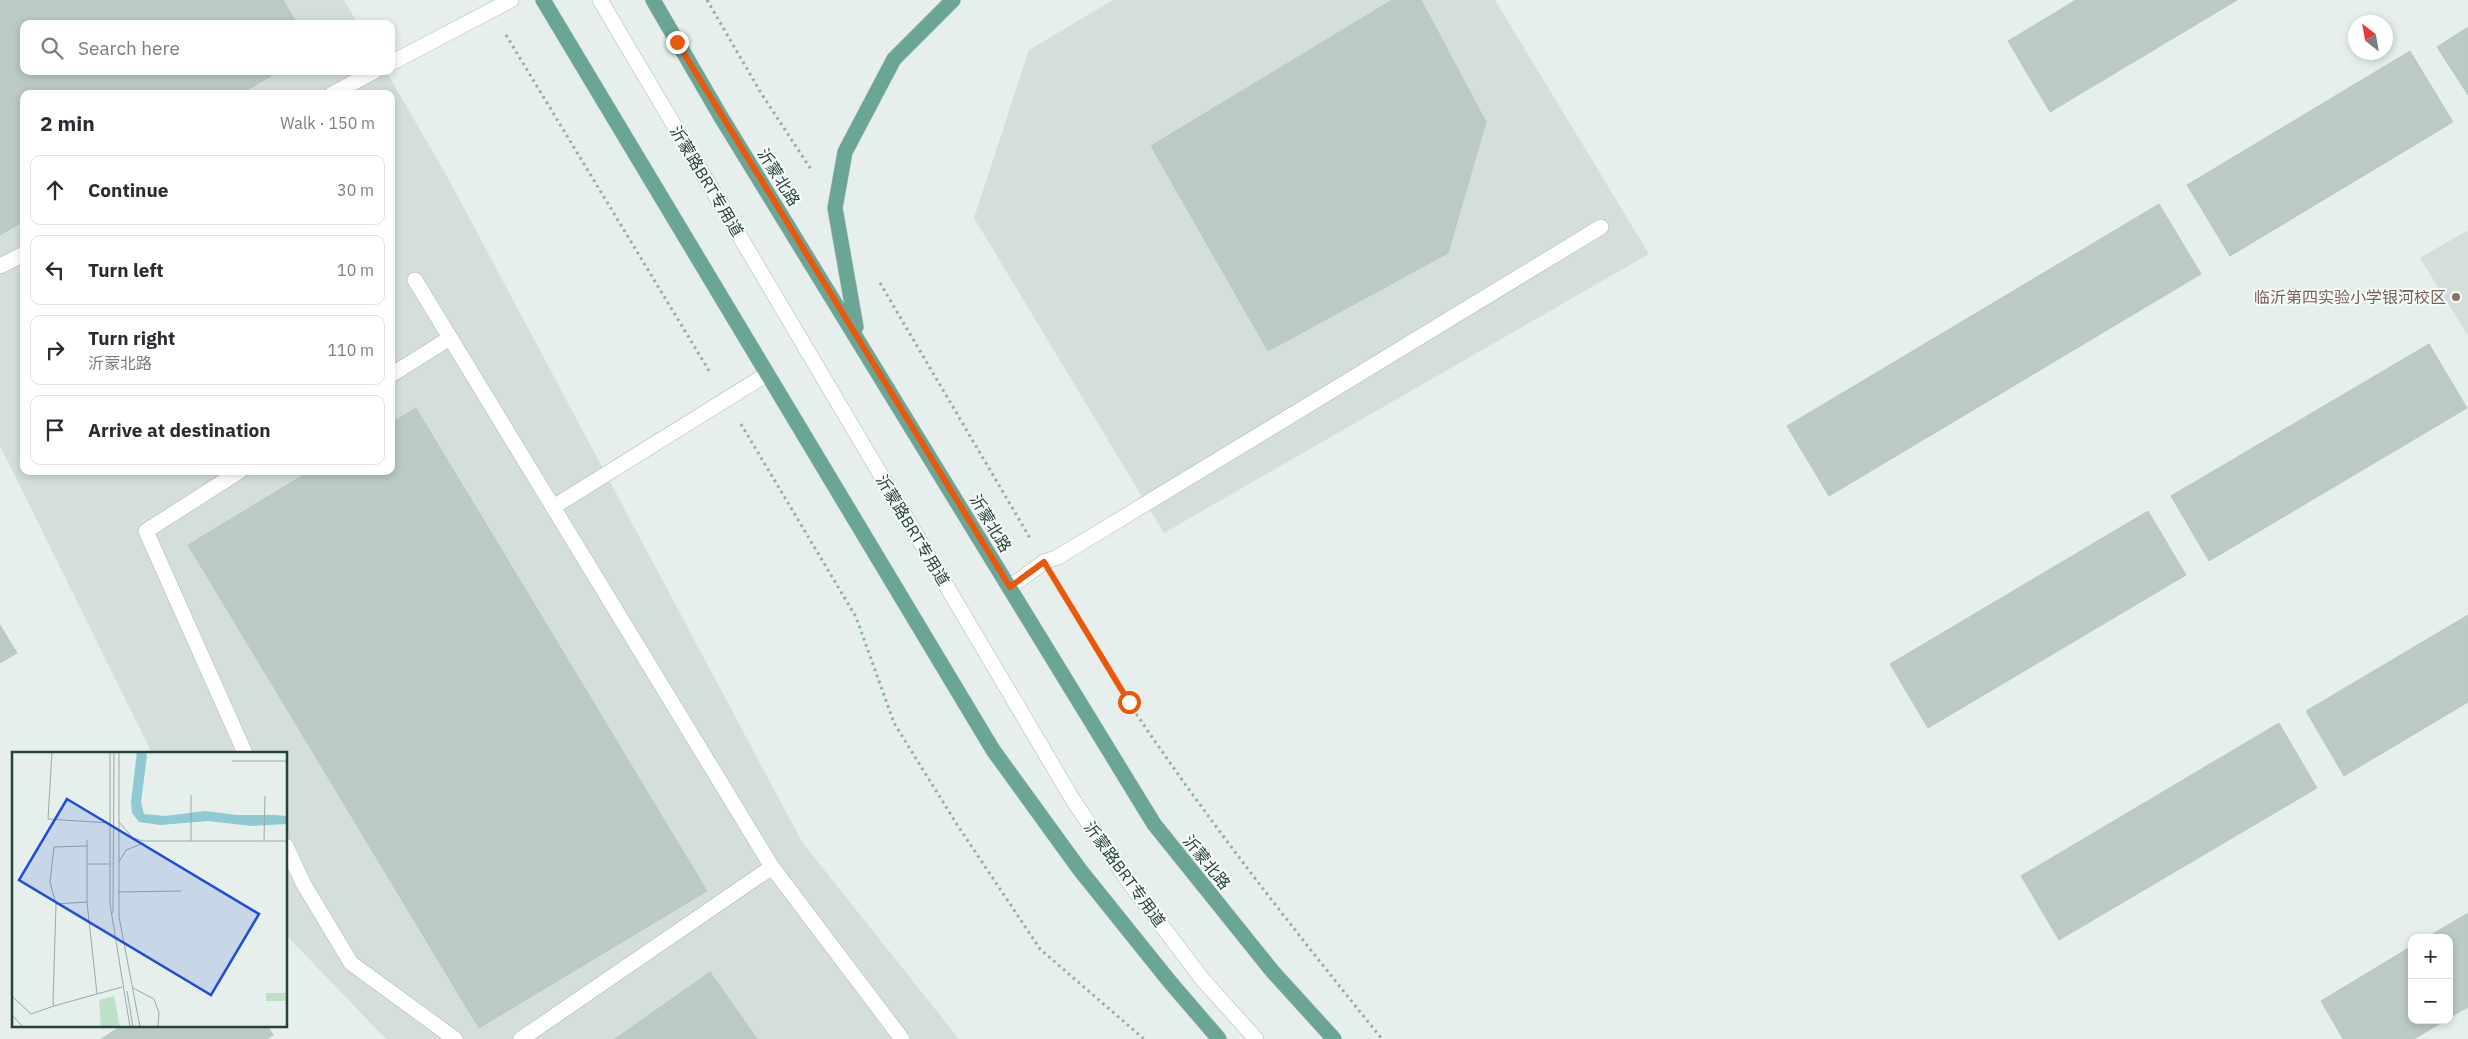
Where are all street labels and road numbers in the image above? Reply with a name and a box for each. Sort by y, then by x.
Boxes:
street label: 沂蒙路BRT专用道 [666,122,748,240]
street label: 沂蒙北路 [754,145,804,209]
street label: 沂蒙路BRT专用道 [872,471,954,589]
street label: 沂蒙北路 [966,490,1016,556]
street label: 沂蒙路BRT专用道 [1080,817,1170,931]
street label: 沂蒙北路 [1179,831,1235,893]

